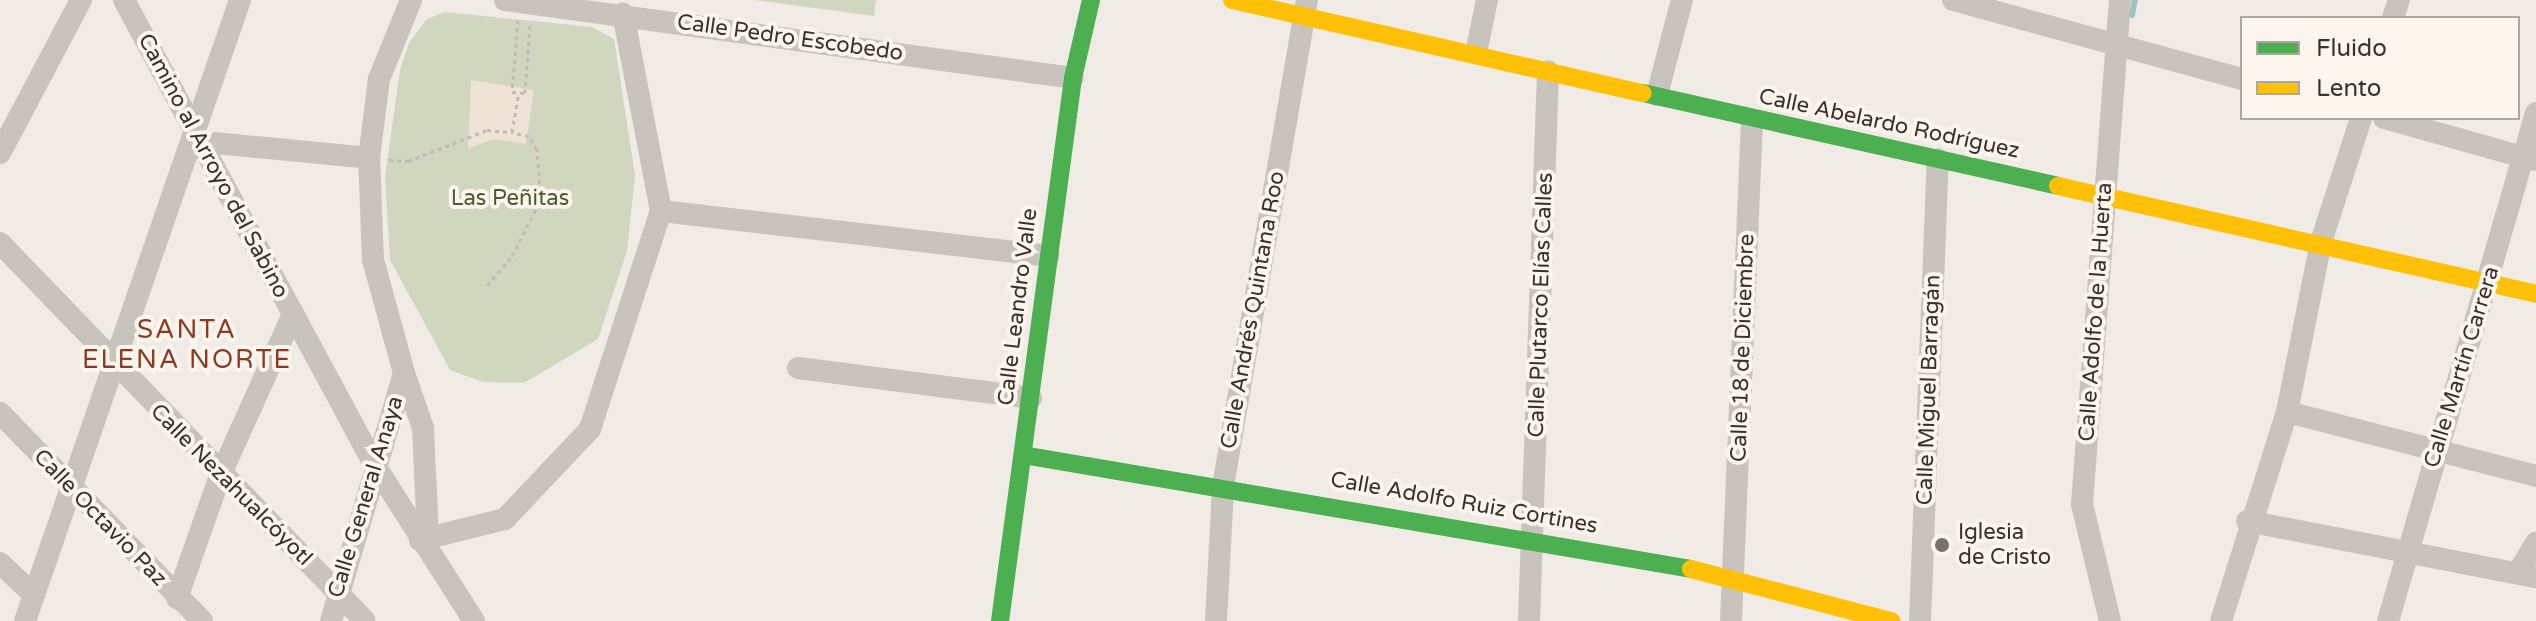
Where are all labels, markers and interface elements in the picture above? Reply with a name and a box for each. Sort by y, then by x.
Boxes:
street label: Calle Pedro Escobedo [675,9,905,67]
legend [2240,16,2520,120]
street label: Camino al Arroyo del Sabino [132,29,294,303]
text: Fluido [2316,34,2387,63]
text: Lento [2316,74,2381,103]
street label: Calle Abelardo Rodríguez [1756,83,2022,165]
street label: Calle Andrés Quintana Roo [1216,169,1290,451]
street label: Calle Plutarco Elías Calles [1523,172,1559,438]
street label: Calle Adolfo de la Huerta [2074,182,2118,442]
park label: Las Peñitas [451,186,569,212]
street label: Calle Leandro Valle [993,207,1043,407]
street label: Calle 18 de Diciembre [1726,233,1760,463]
street label: Calle Martín Carrera [2419,263,2505,471]
street label: Calle Miguel Barragán [1912,274,1946,506]
district label: SANTA ELENA NORTE [82,314,292,376]
street label: Calle General Anaya [323,393,409,601]
street label: Calle Nezahualcóyotl [145,399,317,571]
street label: Calle Octavio Paz [28,444,172,592]
street label: Calle Adolfo Ruiz Cortines [1328,466,1600,540]
place label: Iglesia de Cristo [1958,519,2051,570]
marker: Iglesia de Cristo [1933,536,1951,554]

